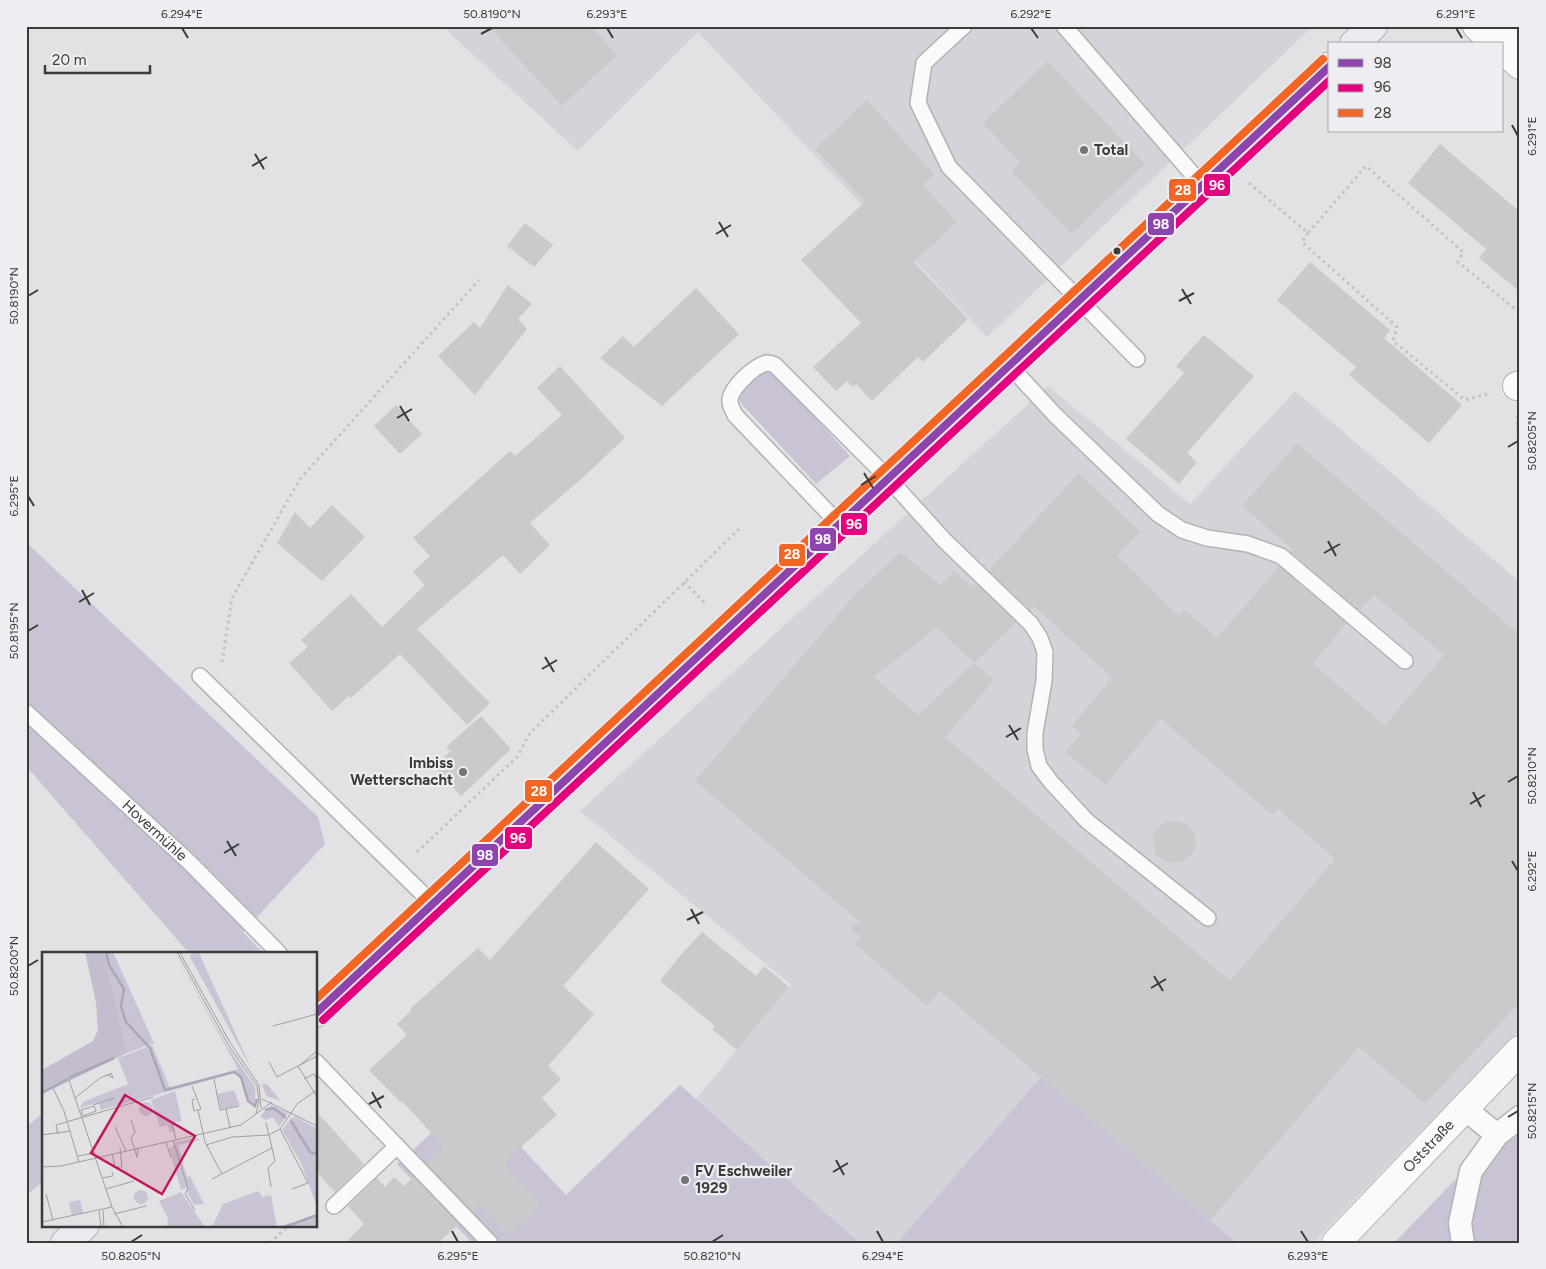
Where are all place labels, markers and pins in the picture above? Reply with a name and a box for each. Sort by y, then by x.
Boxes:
place label: Total [1094,141,1128,159]
marker: Total [1078,144,1090,156]
unlabelled marker [1112,246,1122,256]
place label: Imbiss Wetterschacht [350,754,453,789]
marker: Imbiss Wetterschacht [457,766,469,778]
place label: FV Eschweiler 1929 [695,1162,793,1197]
marker: FV Eschweiler 1929 [679,1174,691,1186]

